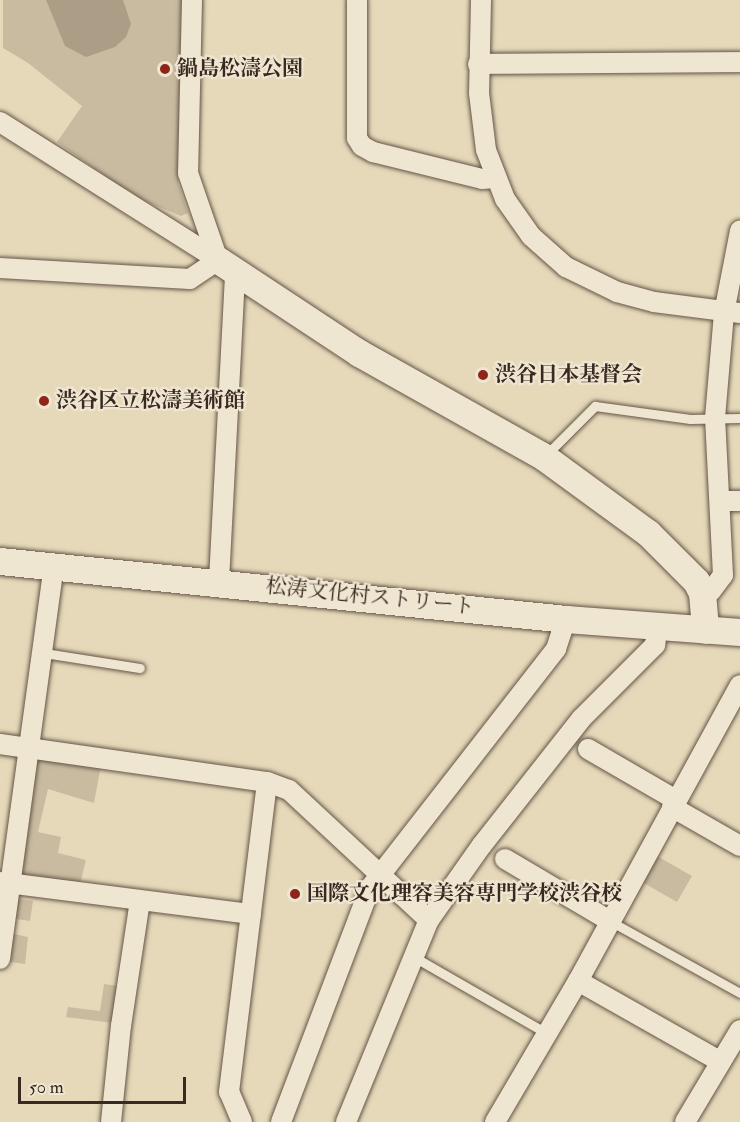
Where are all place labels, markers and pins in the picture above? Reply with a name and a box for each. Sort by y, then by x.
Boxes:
place label: 鍋島松濤公園 [177,56,303,82]
marker: 鍋島松濤公園 [158,62,172,76]
place label: 渋谷日本基督会 [495,362,642,388]
marker: 渋谷日本基督会 [476,368,490,382]
place label: 渋谷区立松濤美術館 [56,388,245,414]
marker: 渋谷区立松濤美術館 [37,394,51,408]
place label: 国際文化理容美容専門学校渋谷校 [307,881,622,907]
marker: 国際文化理容美容専門学校渋谷校 [288,887,302,901]

